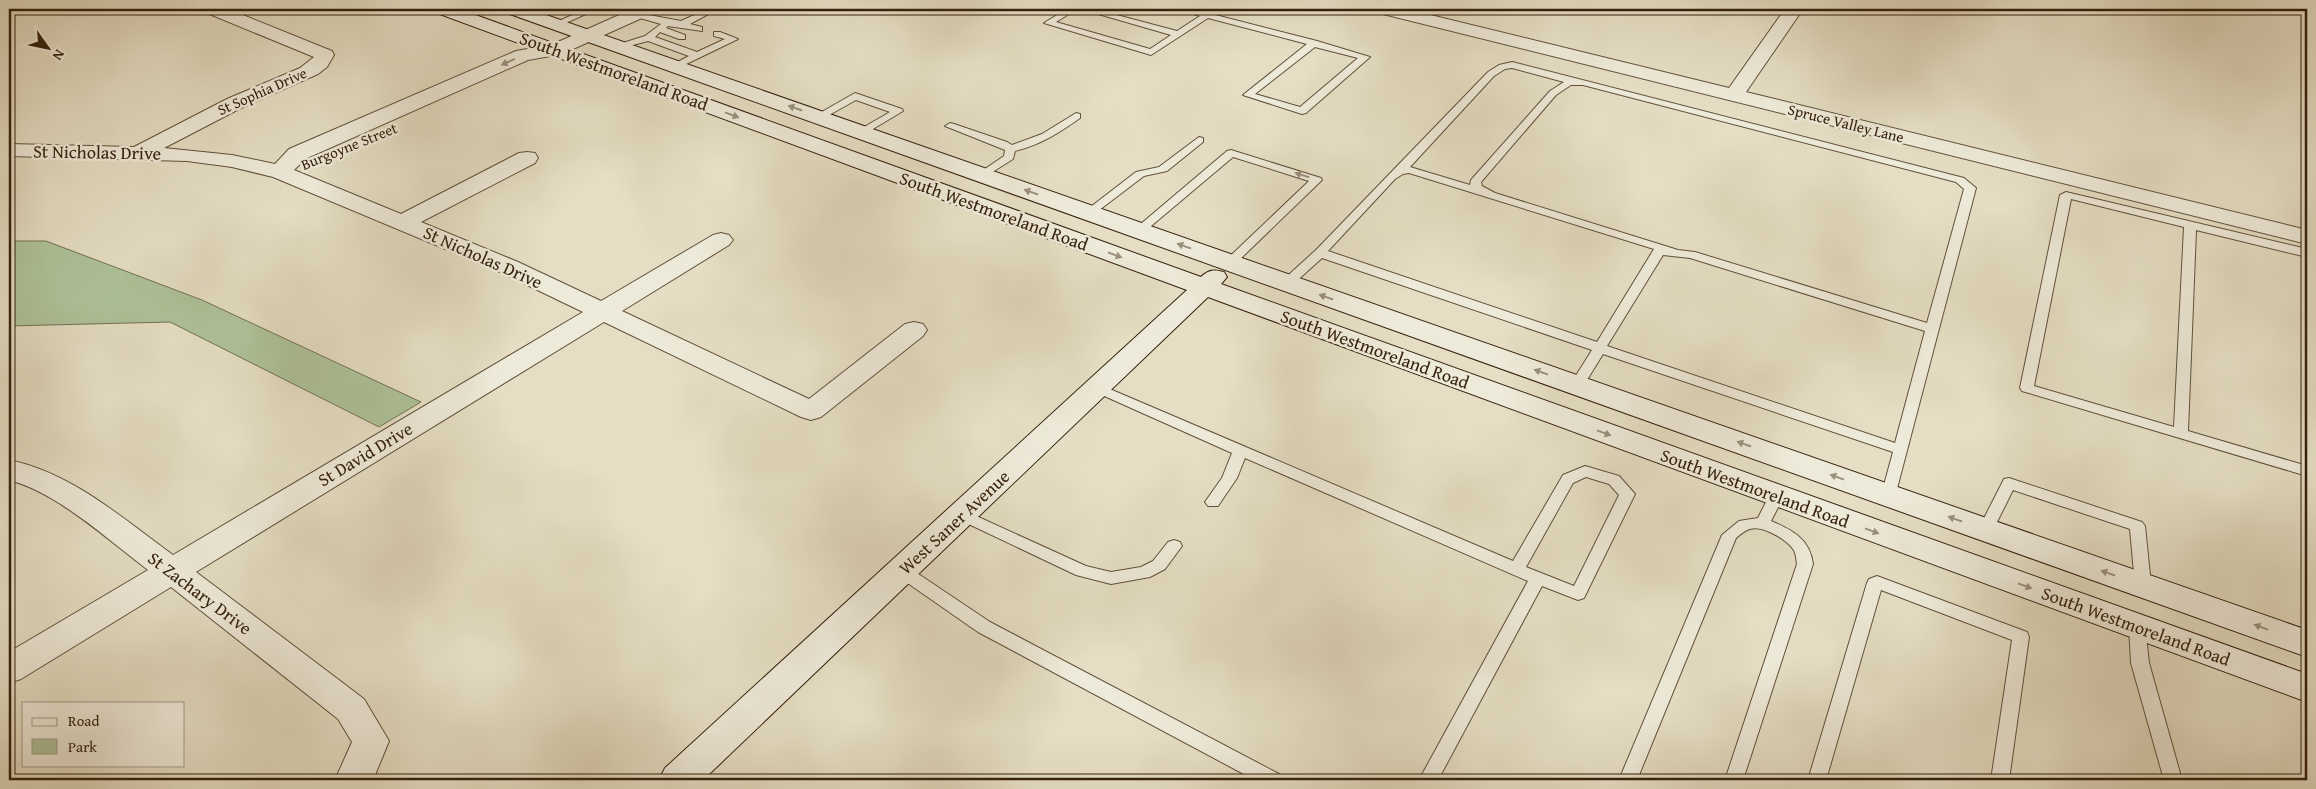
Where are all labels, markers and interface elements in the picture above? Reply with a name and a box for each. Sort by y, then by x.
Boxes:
north arrow [22,22,72,72]
street label: South Westmoreland Road [516,24,713,118]
text: N [48,46,70,65]
one-way arrow [501,58,515,66]
street label: St Sophia Drive [214,62,310,120]
street label: Spruce Valley Lane [1786,98,1906,148]
one-way arrow [787,104,802,112]
one-way arrow [725,112,740,119]
street label: Burgoyne Street [298,117,401,175]
street label: St Nicholas Drive [33,137,161,167]
street label: South Westmoreland Road [896,164,1093,258]
one-way arrow [1295,171,1310,179]
one-way arrow [1023,187,1038,195]
street label: St Nicholas Drive [419,219,547,295]
one-way arrow [1176,242,1191,250]
one-way arrow [1108,251,1123,259]
one-way arrow [1319,292,1334,300]
street label: South Westmoreland Road [1277,302,1474,396]
one-way arrow [1533,368,1548,376]
street label: St David Drive [313,415,417,493]
one-way arrow [1597,429,1612,437]
one-way arrow [1736,440,1751,447]
street label: South Westmoreland Road [1657,441,1854,535]
street label: West Saner Avenue [892,463,1016,581]
one-way arrow [1830,473,1845,480]
one-way arrow [1947,515,1962,523]
one-way arrow [1865,527,1880,535]
street label: St Zachary Drive [142,545,258,641]
one-way arrow [2100,569,2115,577]
street label: South Westmoreland Road [2038,579,2235,673]
one-way arrow [2018,582,2033,590]
one-way arrow [2254,623,2269,630]
legend [22,702,185,766]
text: Road [68,710,99,731]
text: Park [68,736,97,757]

